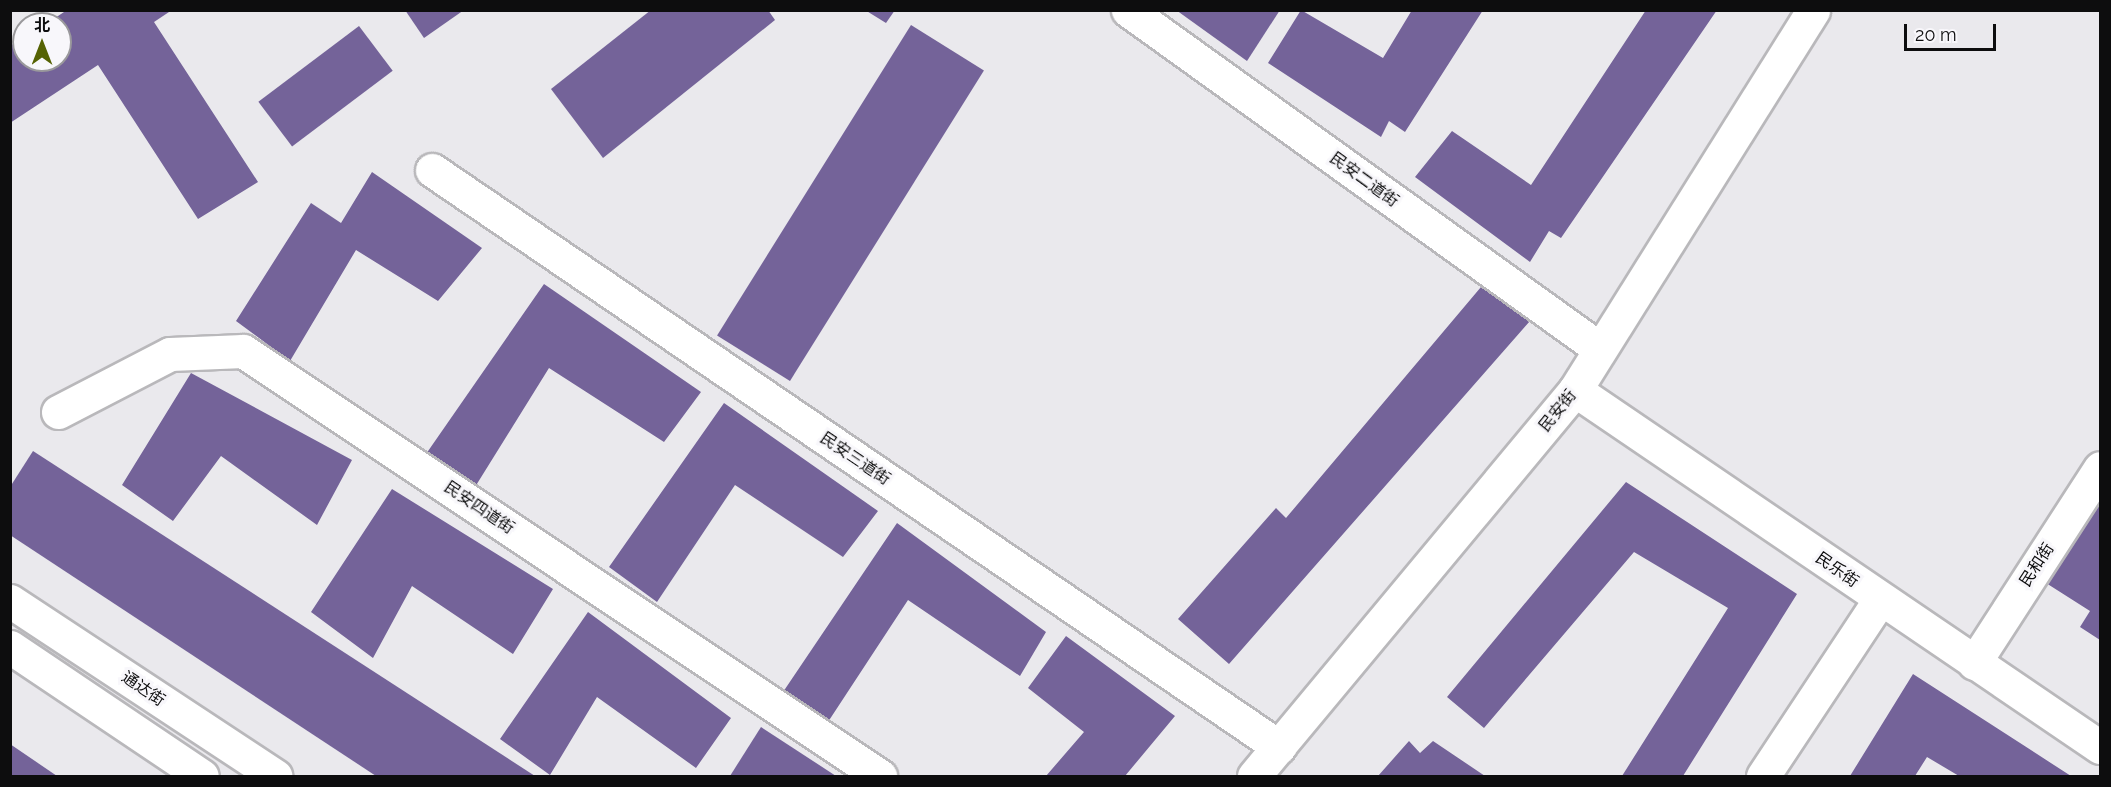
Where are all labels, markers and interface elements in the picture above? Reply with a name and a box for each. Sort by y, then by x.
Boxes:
north arrow [12,12,72,72]
scale bar [1907,12,1998,50]
text: 北 [34,16,50,35]
text: 20 m [1915,24,1957,45]
street label: 民安二道街 [1326,149,1402,211]
street label: 民安街 [1535,386,1581,436]
street label: 民安三道街 [816,429,894,489]
street label: 民安四道街 [440,478,518,538]
street label: 民和街 [2016,540,2058,590]
street label: 民乐街 [1812,548,1862,592]
street label: 通达街 [118,668,168,710]

